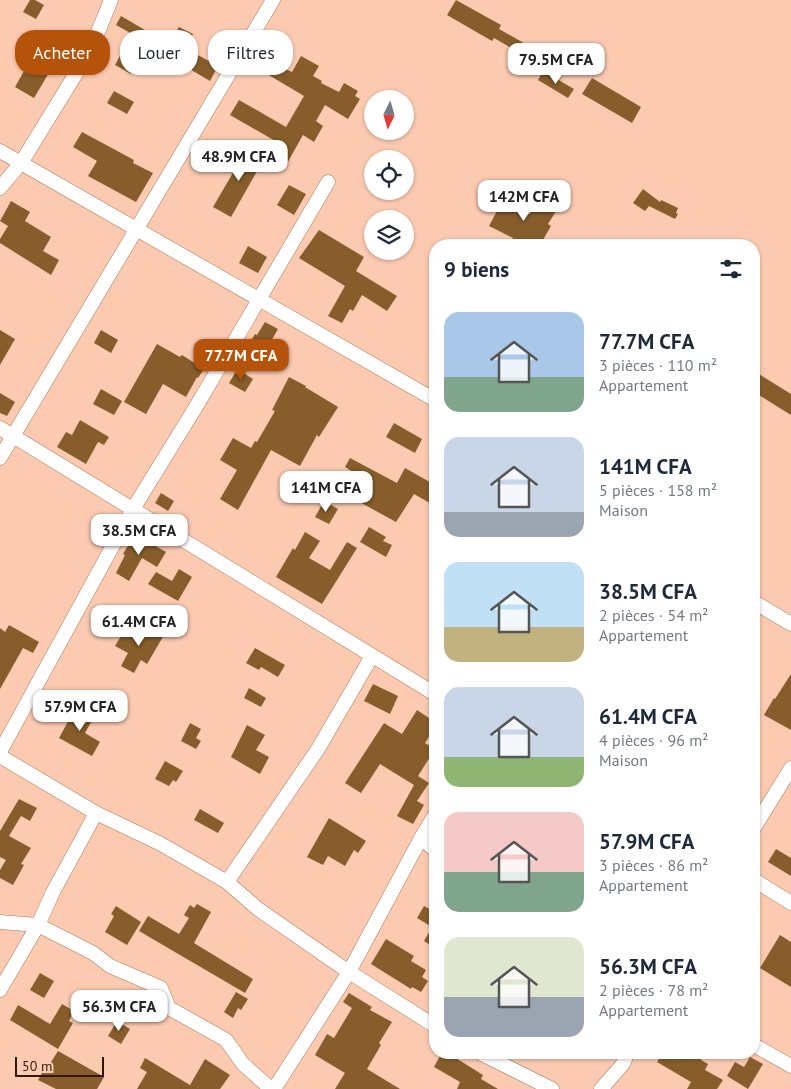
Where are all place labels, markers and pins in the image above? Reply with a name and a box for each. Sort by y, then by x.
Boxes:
pin: 79.5M CFA [499,42,613,85]
pin: 48.9M CFA [182,140,296,182]
pin: 142M CFA [472,180,576,222]
pin: 77.7M CFA [184,338,298,381]
pin: 141M CFA [274,470,378,513]
pin: 38.5M CFA [82,514,196,556]
pin: 61.4M CFA [82,604,196,647]
pin: 57.9M CFA [23,690,137,732]
pin: 56.3M CFA [62,990,176,1032]

